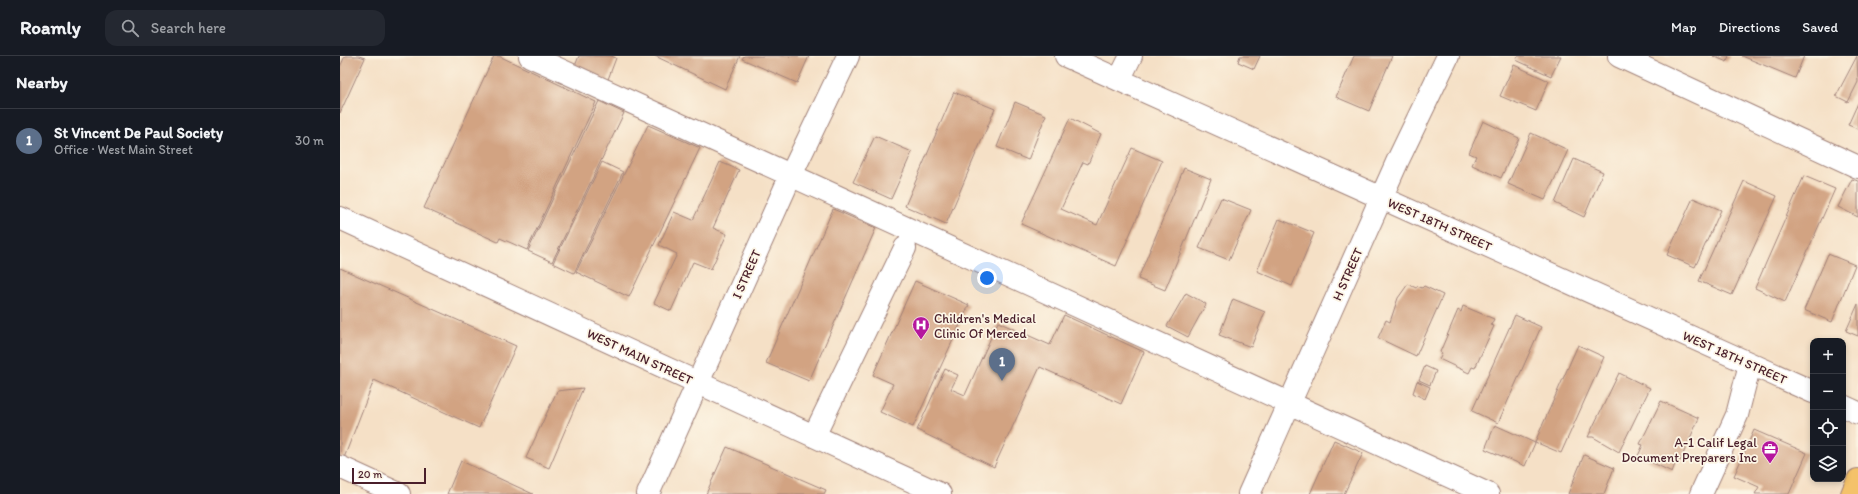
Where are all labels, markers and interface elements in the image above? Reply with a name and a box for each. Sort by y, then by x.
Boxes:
search box [105,10,385,46]
text: Roamly [20,16,81,39]
icon: search [119,17,141,39]
text: Search here [151,19,226,37]
text: Map [1671,19,1697,36]
text: Directions [1719,19,1780,36]
text: Saved [1802,19,1838,36]
text: Nearby [16,72,68,92]
text: St Vincent De Paul Society [54,124,223,142]
text: 1 [26,133,32,148]
text: 30 m [295,133,324,148]
text: Office · West Main Street [54,142,193,157]
street label: WEST 18TH STREET [1385,195,1495,254]
street label: H STREET [1329,245,1366,303]
street label: I STREET [729,247,764,301]
your location [977,268,997,288]
place label: Children's Medical Clinic Of Merced [934,311,1036,341]
hospital icon: Children's Medical Clinic Of Merced [911,315,931,340]
street label: WEST MAIN STREET [584,325,696,388]
street label: WEST 18TH STREET [1680,328,1790,387]
map controls [1810,338,1846,482]
button: + [1810,338,1846,374]
pin: 1 [989,348,1015,381]
button: − [1810,374,1846,410]
button: locate [1810,410,1846,446]
place label: A-1 Calif Legal Document Preparers Inc [1622,435,1757,465]
office icon: A-1 Calif Legal Document Preparers Inc [1760,439,1780,464]
button: layers [1810,446,1846,482]
scale bar [352,466,426,485]
text: 20 m [358,468,382,481]

